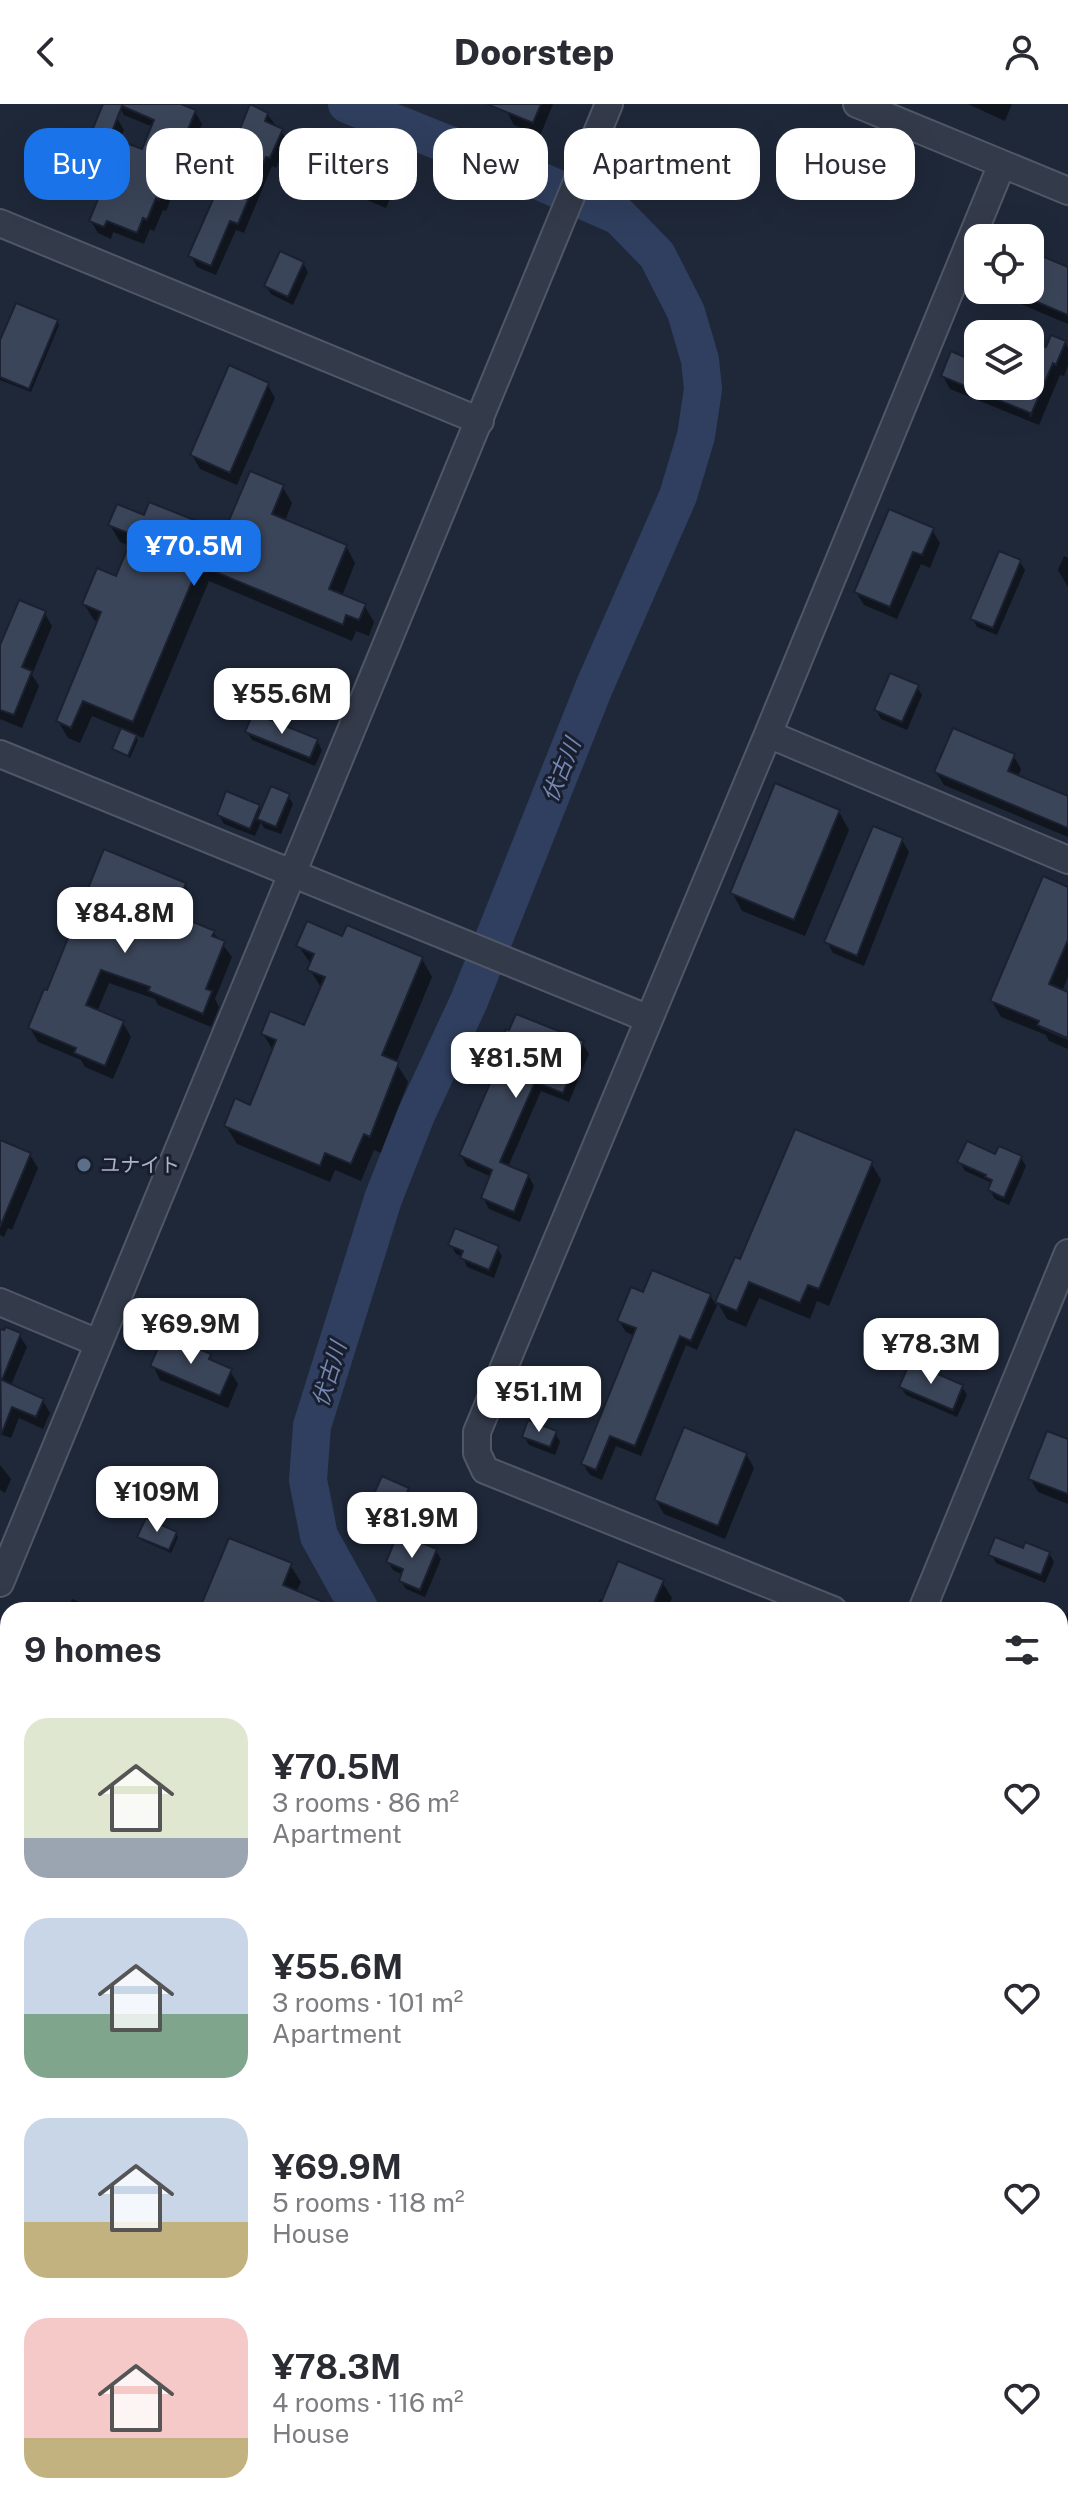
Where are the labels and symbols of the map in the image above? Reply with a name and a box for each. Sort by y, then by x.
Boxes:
pin: ¥70.5M [129,520,259,588]
pin: ¥55.6M [217,668,347,736]
water label: 伏古川 [537,733,586,805]
pin: ¥84.8M [60,887,190,955]
pin: ¥81.5M [451,1032,581,1100]
place label: ユナイト [100,1153,180,1177]
marker: ユナイト [75,1156,93,1174]
pin: ¥69.9M [126,1298,256,1366]
pin: ¥78.3M [866,1318,996,1386]
water label: 伏古川 [307,1337,352,1409]
pin: ¥51.1M [474,1366,604,1434]
pin: ¥109M [101,1466,213,1534]
pin: ¥81.9M [347,1492,477,1560]

